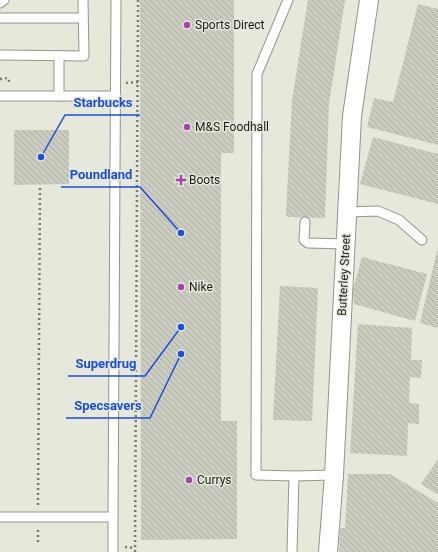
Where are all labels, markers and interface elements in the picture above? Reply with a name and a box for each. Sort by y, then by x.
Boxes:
place label: Sports Direct [195,18,265,32]
marker: Sports Direct [182,20,192,30]
callout: Starbucks [65,90,140,115]
text: Starbucks [73,95,133,110]
place label: M&S Foodhall [195,120,269,134]
marker: M&S Foodhall [182,122,192,132]
callout: Poundland [61,162,140,187]
text: Poundland [70,167,132,182]
place label: Boots [189,173,220,187]
marker: Boots [176,175,186,185]
street label: Butterley Street [335,234,353,316]
place label: Nike [189,280,213,294]
marker: Nike [176,282,186,292]
callout: Superdrug [68,351,145,376]
text: Superdrug [75,356,137,371]
callout: Specsavers [66,393,150,418]
text: Specsavers [74,398,142,413]
place label: Currys [197,473,232,487]
marker: Currys [184,475,194,485]

